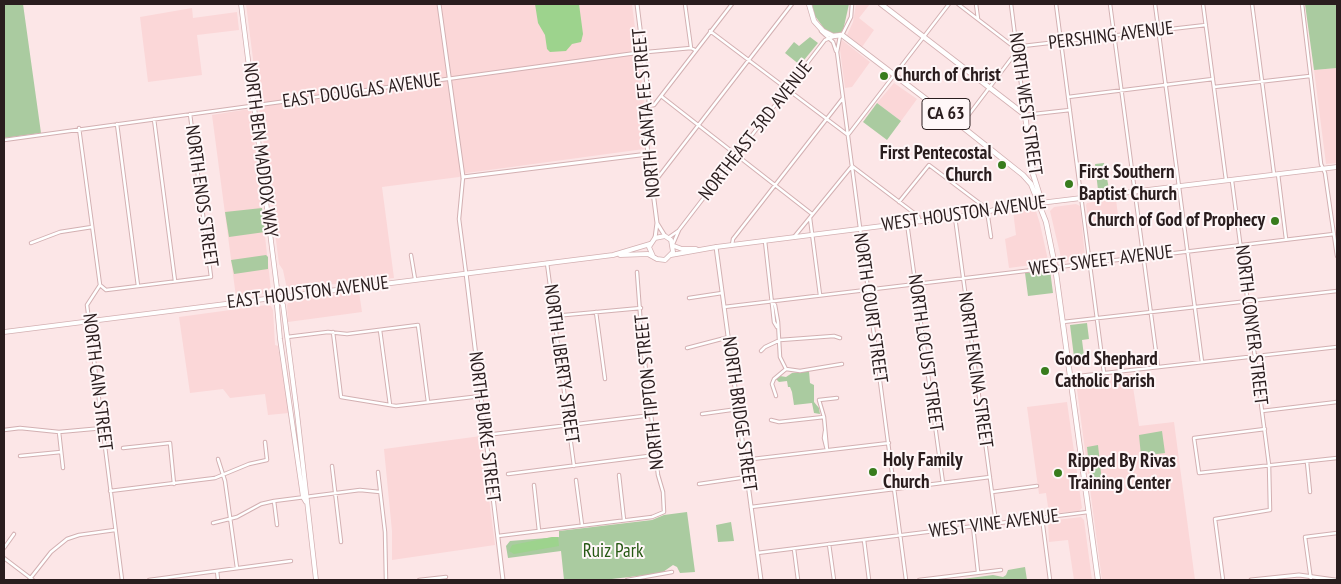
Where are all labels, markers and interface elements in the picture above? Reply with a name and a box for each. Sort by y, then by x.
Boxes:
street label: PERSHING AVENUE [1047,17,1175,55]
street label: NORTH SANTA FE STREET [628,27,666,199]
street label: NORTH WEST STREET [1004,31,1046,177]
street label: NORTHEAST 3RD AVENUE [695,57,817,205]
street label: NORTH BEN MADDOX WAY [238,61,282,239]
place label: Church of Christ [894,65,1001,87]
street label: EAST DOUGLAS AVENUE [281,69,443,113]
marker: Church of Christ [878,70,890,82]
road number: CA 63 [922,98,970,130]
street label: NORTH ENOS STREET [180,124,222,268]
place label: First Pentecostal Church [880,143,992,187]
marker: First Pentecostal Church [996,159,1008,171]
place label: First Southern Baptist Church [1079,162,1177,206]
marker: First Southern Baptist Church [1063,178,1075,190]
street label: WEST HOUSTON AVENUE [880,191,1048,237]
place label: Church of God of Prophecy [1088,210,1265,232]
marker: Church of God of Prophecy [1269,215,1281,227]
street label: NORTH COURT STREET [848,231,892,385]
street label: WEST SWEET AVENUE [1028,241,1174,281]
street label: NORTH CONYER STREET [1230,244,1272,406]
street label: EAST HOUSTON AVENUE [226,272,390,314]
street label: NORTH LOCUST STREET [903,273,947,433]
street label: NORTH LIBERTY STREET [539,283,583,445]
street label: NORTH ENCINA STREET [953,291,997,449]
street label: NORTH CAIN STREET [77,312,117,452]
street label: NORTH TIPTON STREET [631,313,669,471]
street label: NORTH BRIDGE STREET [717,335,761,493]
place label: Good Shephard Catholic Parish [1055,349,1158,393]
street label: NORTH BURKE STREET [463,350,505,504]
marker: Good Shephard Catholic Parish [1039,365,1051,377]
place label: Holy Family Church [883,450,963,494]
place label: Ripped By Rivas Training Center [1068,451,1176,495]
marker: Holy Family Church [867,466,879,478]
marker: Ripped By Rivas Training Center [1052,467,1064,479]
street label: WEST VINE AVENUE [928,505,1060,543]
park label: Ruiz Park [583,541,643,563]

